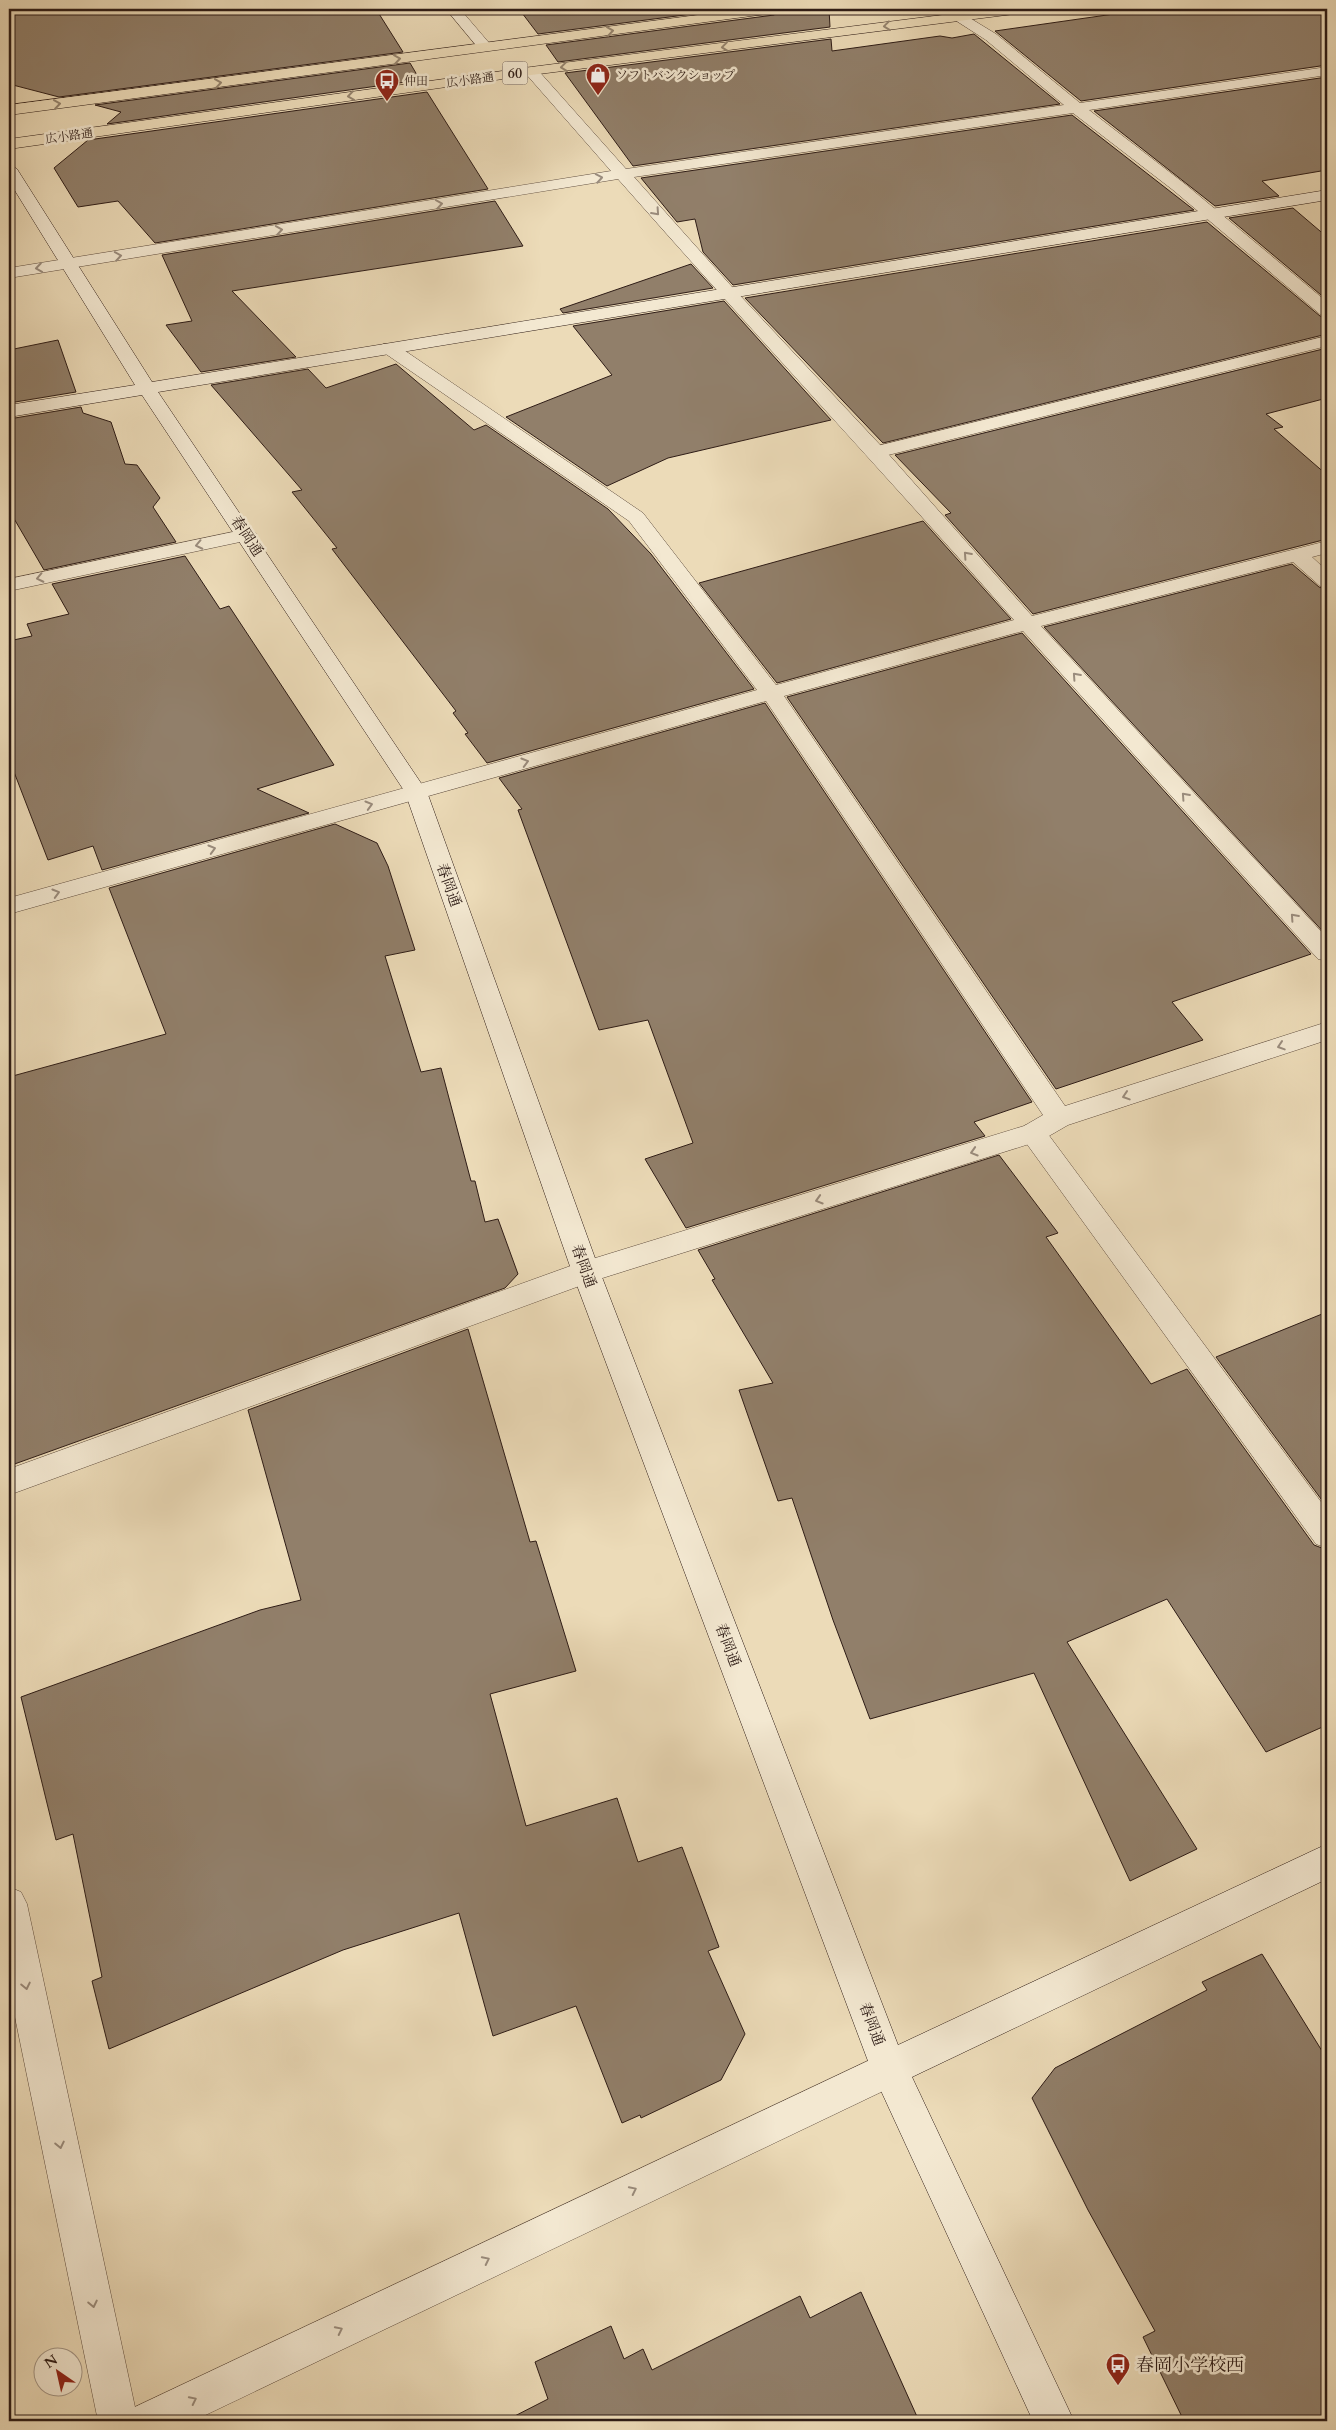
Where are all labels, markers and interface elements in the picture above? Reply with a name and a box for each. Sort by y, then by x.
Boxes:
one-way arrow [882,20,890,31]
one-way arrow [605,26,614,36]
one-way arrow [721,41,729,52]
one-way arrow [393,54,401,65]
one-way arrow [560,61,568,72]
road number: 60 [502,62,528,84]
shop icon: ソフトバンクショップ [585,62,611,96]
place label: ソフトバンクショップ [616,67,735,83]
bus stop icon: 仲田 [374,68,400,102]
street label: 広小路通 [445,69,495,91]
place label: 仲田 [404,73,428,89]
one-way arrow [214,78,222,88]
one-way arrow [347,91,356,101]
one-way arrow [53,99,61,110]
street label: 広小路通 [44,125,94,147]
one-way arrow [595,173,604,183]
one-way arrow [435,199,443,210]
one-way arrow [650,207,659,216]
one-way arrow [274,226,283,236]
one-way arrow [114,252,123,262]
one-way arrow [35,263,44,273]
street label: 春岡通 [226,512,268,560]
one-way arrow [194,539,203,550]
one-way arrow [964,552,973,561]
one-way arrow [35,572,44,583]
one-way arrow [1073,673,1082,682]
one-way arrow [521,757,529,767]
one-way arrow [1182,793,1191,802]
one-way arrow [364,801,372,811]
one-way arrow [208,844,217,855]
street label: 春岡通 [432,860,466,910]
one-way arrow [51,888,59,898]
one-way arrow [1291,913,1300,922]
one-way arrow [1277,1041,1286,1051]
one-way arrow [1123,1091,1131,1101]
one-way arrow [970,1146,979,1156]
one-way arrow [815,1194,824,1204]
street label: 春岡通 [567,1241,601,1291]
street label: 春岡通 [711,1620,745,1670]
one-way arrow [20,1981,31,1990]
street label: 春岡通 [855,1999,889,2049]
one-way arrow [54,2140,64,2149]
one-way arrow [628,2186,637,2196]
one-way arrow [481,2256,490,2266]
one-way arrow [87,2299,98,2308]
one-way arrow [334,2326,343,2336]
north arrow [32,2348,82,2398]
text: N [41,2350,61,2373]
bus stop icon: 春岡小学校西 [1105,2352,1131,2386]
place label: 春岡小学校西 [1136,2353,1244,2378]
one-way arrow [188,2396,197,2406]

